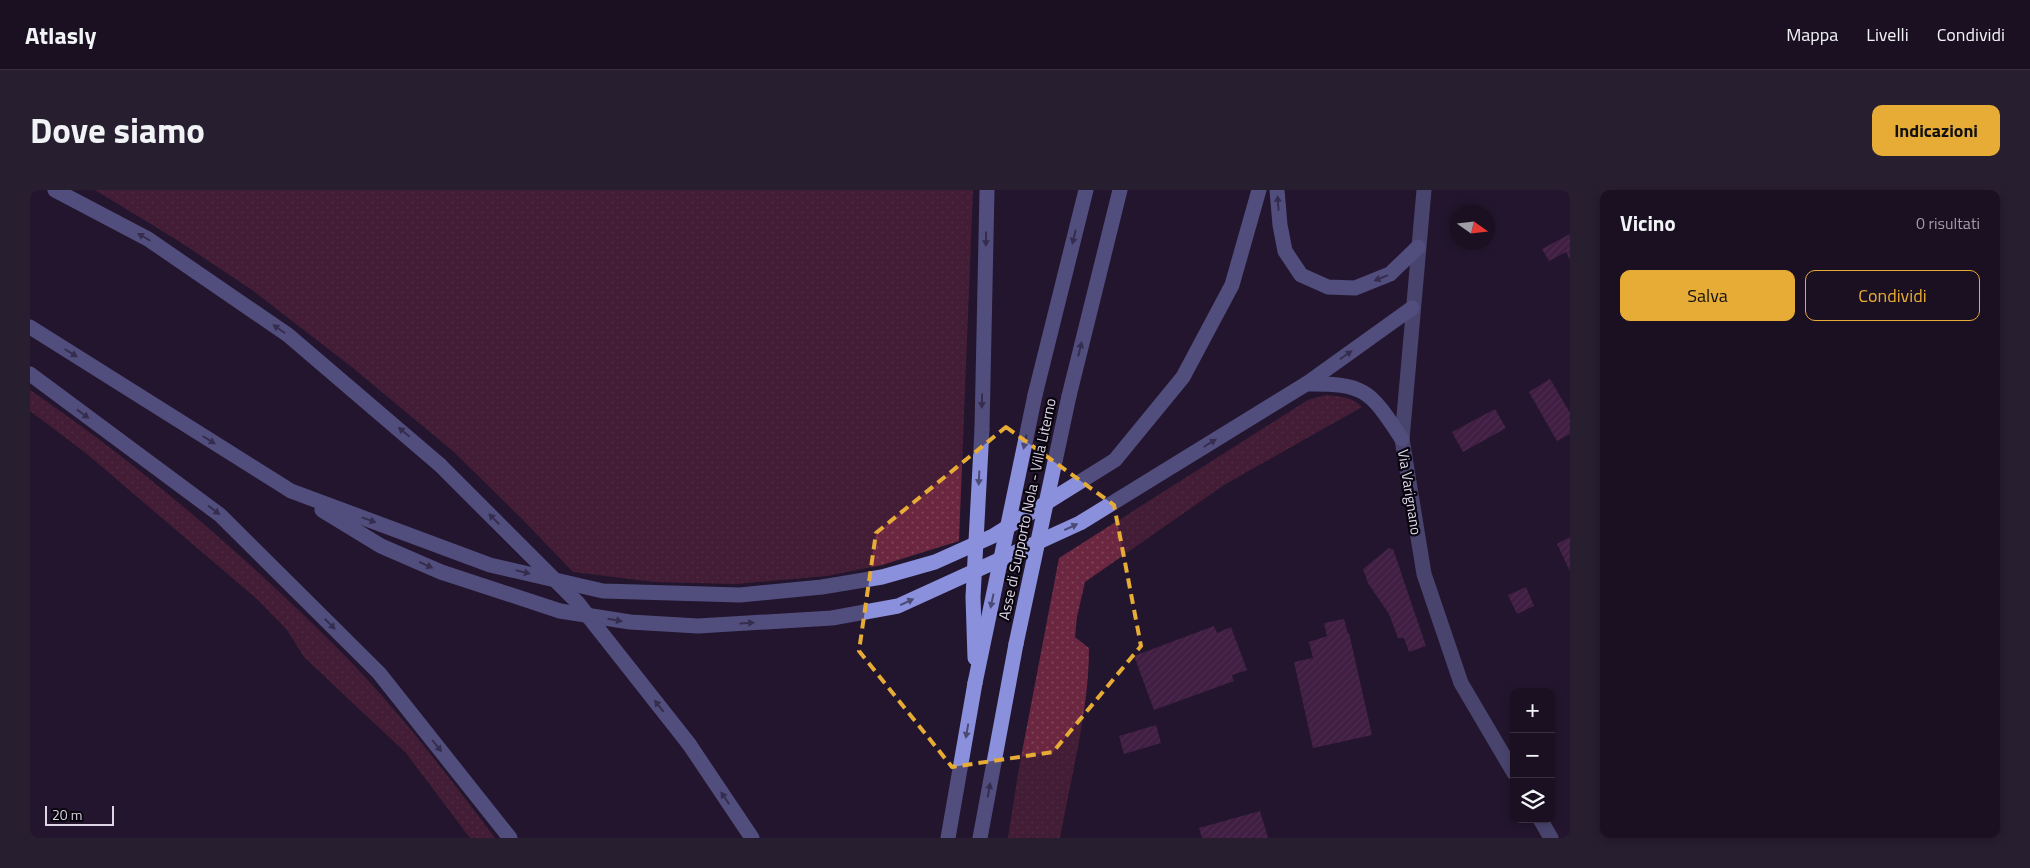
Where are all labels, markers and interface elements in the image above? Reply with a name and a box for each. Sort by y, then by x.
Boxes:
text: Atlasly [25,17,96,53]
text: Mappa [1786,21,1838,48]
text: Livelli [1866,21,1909,48]
text: Condividi [1937,21,2005,48]
text: Dove siamo [30,103,205,157]
button: Indicazioni [1872,105,2000,156]
one-way arrow [1274,195,1282,211]
north arrow [1450,205,1495,250]
text: Vicino [1620,207,1676,239]
text: 0 risultati [1916,211,1980,235]
one-way arrow [1070,230,1078,245]
one-way arrow [981,231,989,247]
one-way arrow [138,233,151,242]
button: Salva [1620,270,1795,321]
button: Condividi [1805,270,1980,321]
one-way arrow [1374,274,1388,282]
one-way arrow [272,324,285,334]
one-way arrow [1076,341,1084,356]
one-way arrow [65,349,78,358]
one-way arrow [1339,350,1353,360]
one-way arrow [978,393,986,409]
street label: Asse di Supporto Nola - Villa Literno [992,396,1062,622]
one-way arrow [76,408,89,419]
one-way arrow [398,427,411,438]
one-way arrow [202,435,215,444]
one-way arrow [1021,435,1029,451]
one-way arrow [1203,438,1216,447]
street label: Via Varignano [1392,448,1428,537]
one-way arrow [975,470,983,486]
one-way arrow [207,505,221,515]
one-way arrow [488,513,500,525]
one-way arrow [362,516,377,524]
one-way arrow [1064,522,1078,530]
one-way arrow [418,561,433,569]
one-way arrow [515,568,530,576]
one-way arrow [988,594,996,609]
one-way arrow [900,597,914,605]
one-way arrow [607,616,623,624]
one-way arrow [323,618,335,630]
one-way arrow [739,619,755,627]
map controls [1510,688,1555,823]
button: + [1510,688,1555,733]
one-way arrow [653,700,664,713]
one-way arrow [962,723,970,739]
button: − [1510,733,1555,778]
one-way arrow [431,739,442,752]
button: layers [1510,778,1555,823]
one-way arrow [985,782,993,798]
one-way arrow [720,791,730,804]
scale bar [45,803,114,826]
text: 20 m [52,804,82,825]

